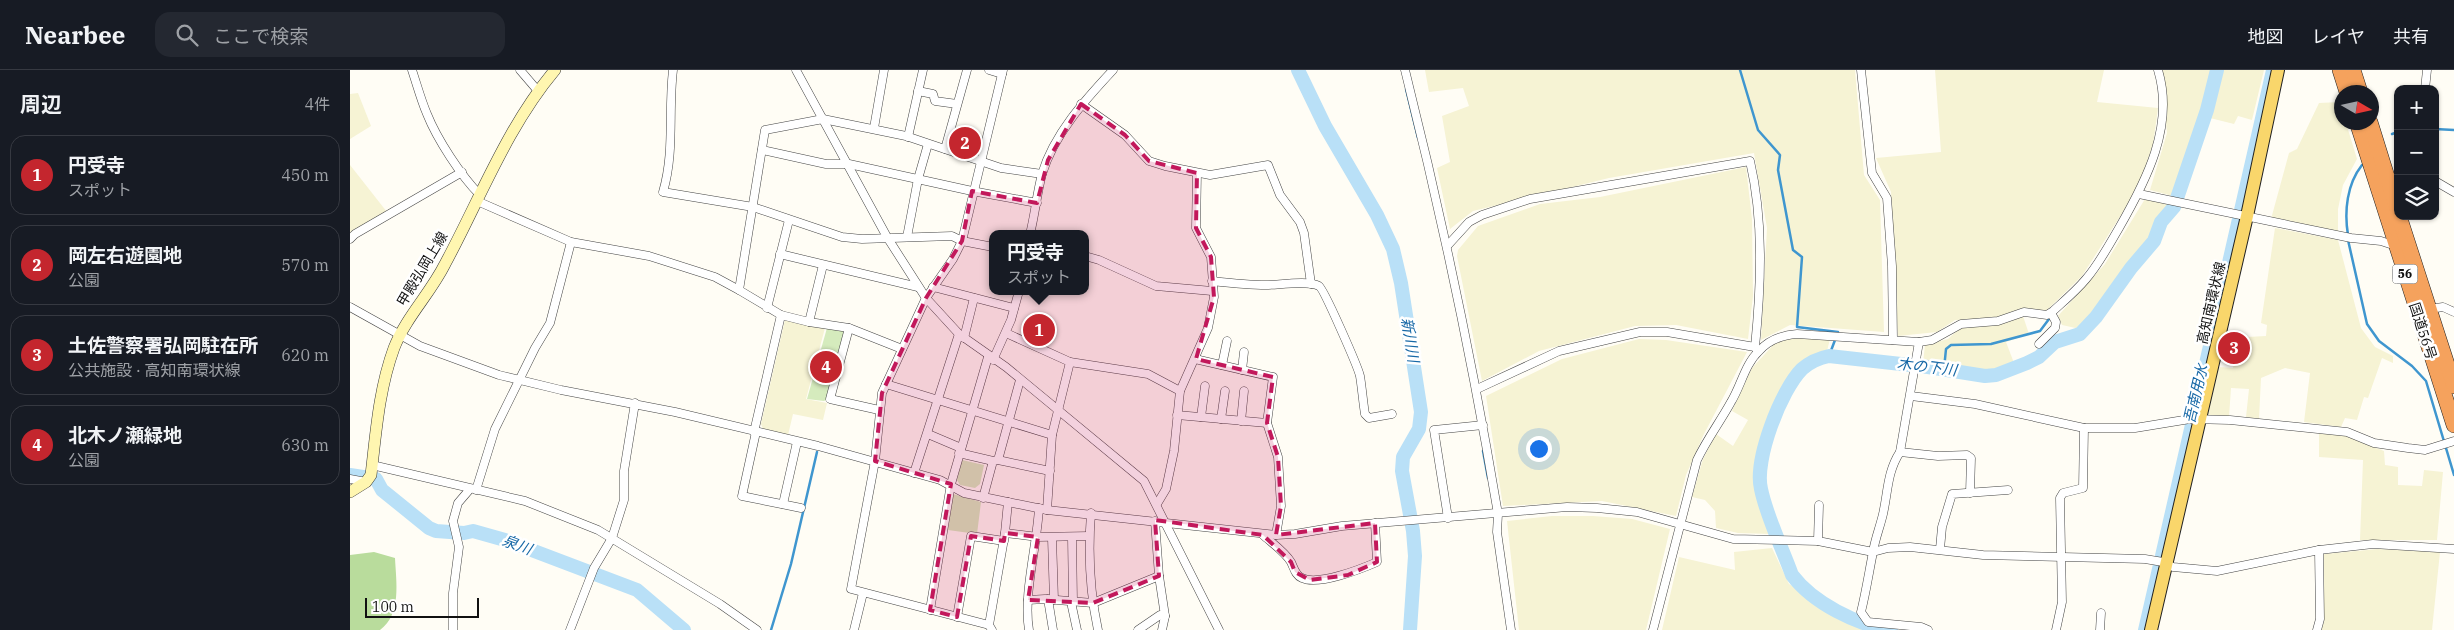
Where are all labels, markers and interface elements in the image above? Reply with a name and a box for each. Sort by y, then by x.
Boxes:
search box [155,12,505,57]
text: Nearbee [25,19,125,51]
icon: search [173,21,201,49]
text: ここで検索 [213,24,308,48]
text: 地図 [2248,25,2284,48]
text: レイヤ [2312,25,2365,48]
text: 共有 [2393,25,2429,48]
north arrow [2334,85,2379,130]
map controls [2394,85,2439,220]
button: + [2394,85,2439,130]
text: 周辺 [20,90,62,118]
text: 4件 [304,94,330,114]
pin: 2 [949,124,981,162]
button: − [2394,130,2439,175]
text: 円受寺 [68,153,125,177]
text: 1 [32,165,42,185]
text: 450 m [281,165,329,185]
button: layers [2394,175,2439,220]
text: スポット [68,180,132,200]
street label: 甲殿弘岡上線 [393,228,451,310]
popup [989,230,1089,295]
text: 円受寺 [1007,240,1064,264]
text: 岡左右遊園地 [68,243,182,267]
text: 2 [32,255,42,275]
text: 570 m [281,255,329,275]
street label: 高知南環状線 [2193,260,2229,346]
road number: 56 [2392,264,2418,283]
text: スポット [1007,267,1071,287]
text: 公園 [68,270,100,290]
street label: 国道56号 [2405,300,2441,362]
pin: 1 [1023,311,1055,349]
water label: 新川川 [1398,316,1424,366]
pin: 3 [2218,329,2250,367]
text: 土佐警察署弘岡駐在所 [68,333,258,357]
text: 3 [32,345,42,365]
text: 620 m [281,345,329,365]
pin: 4 [810,348,842,386]
water label: 木の下川 [1896,353,1960,380]
text: 公共施設 · 高知南環状線 [68,360,241,380]
water label: 吾南用水 [2180,361,2212,425]
text: 北木ノ瀬緑地 [68,423,182,447]
text: 4 [32,435,42,455]
text: 630 m [281,435,329,455]
your location [1526,436,1552,462]
text: 公園 [68,450,100,470]
water label: 泉川 [500,530,536,559]
scale bar [365,595,479,618]
text: 100 m [372,598,414,616]

